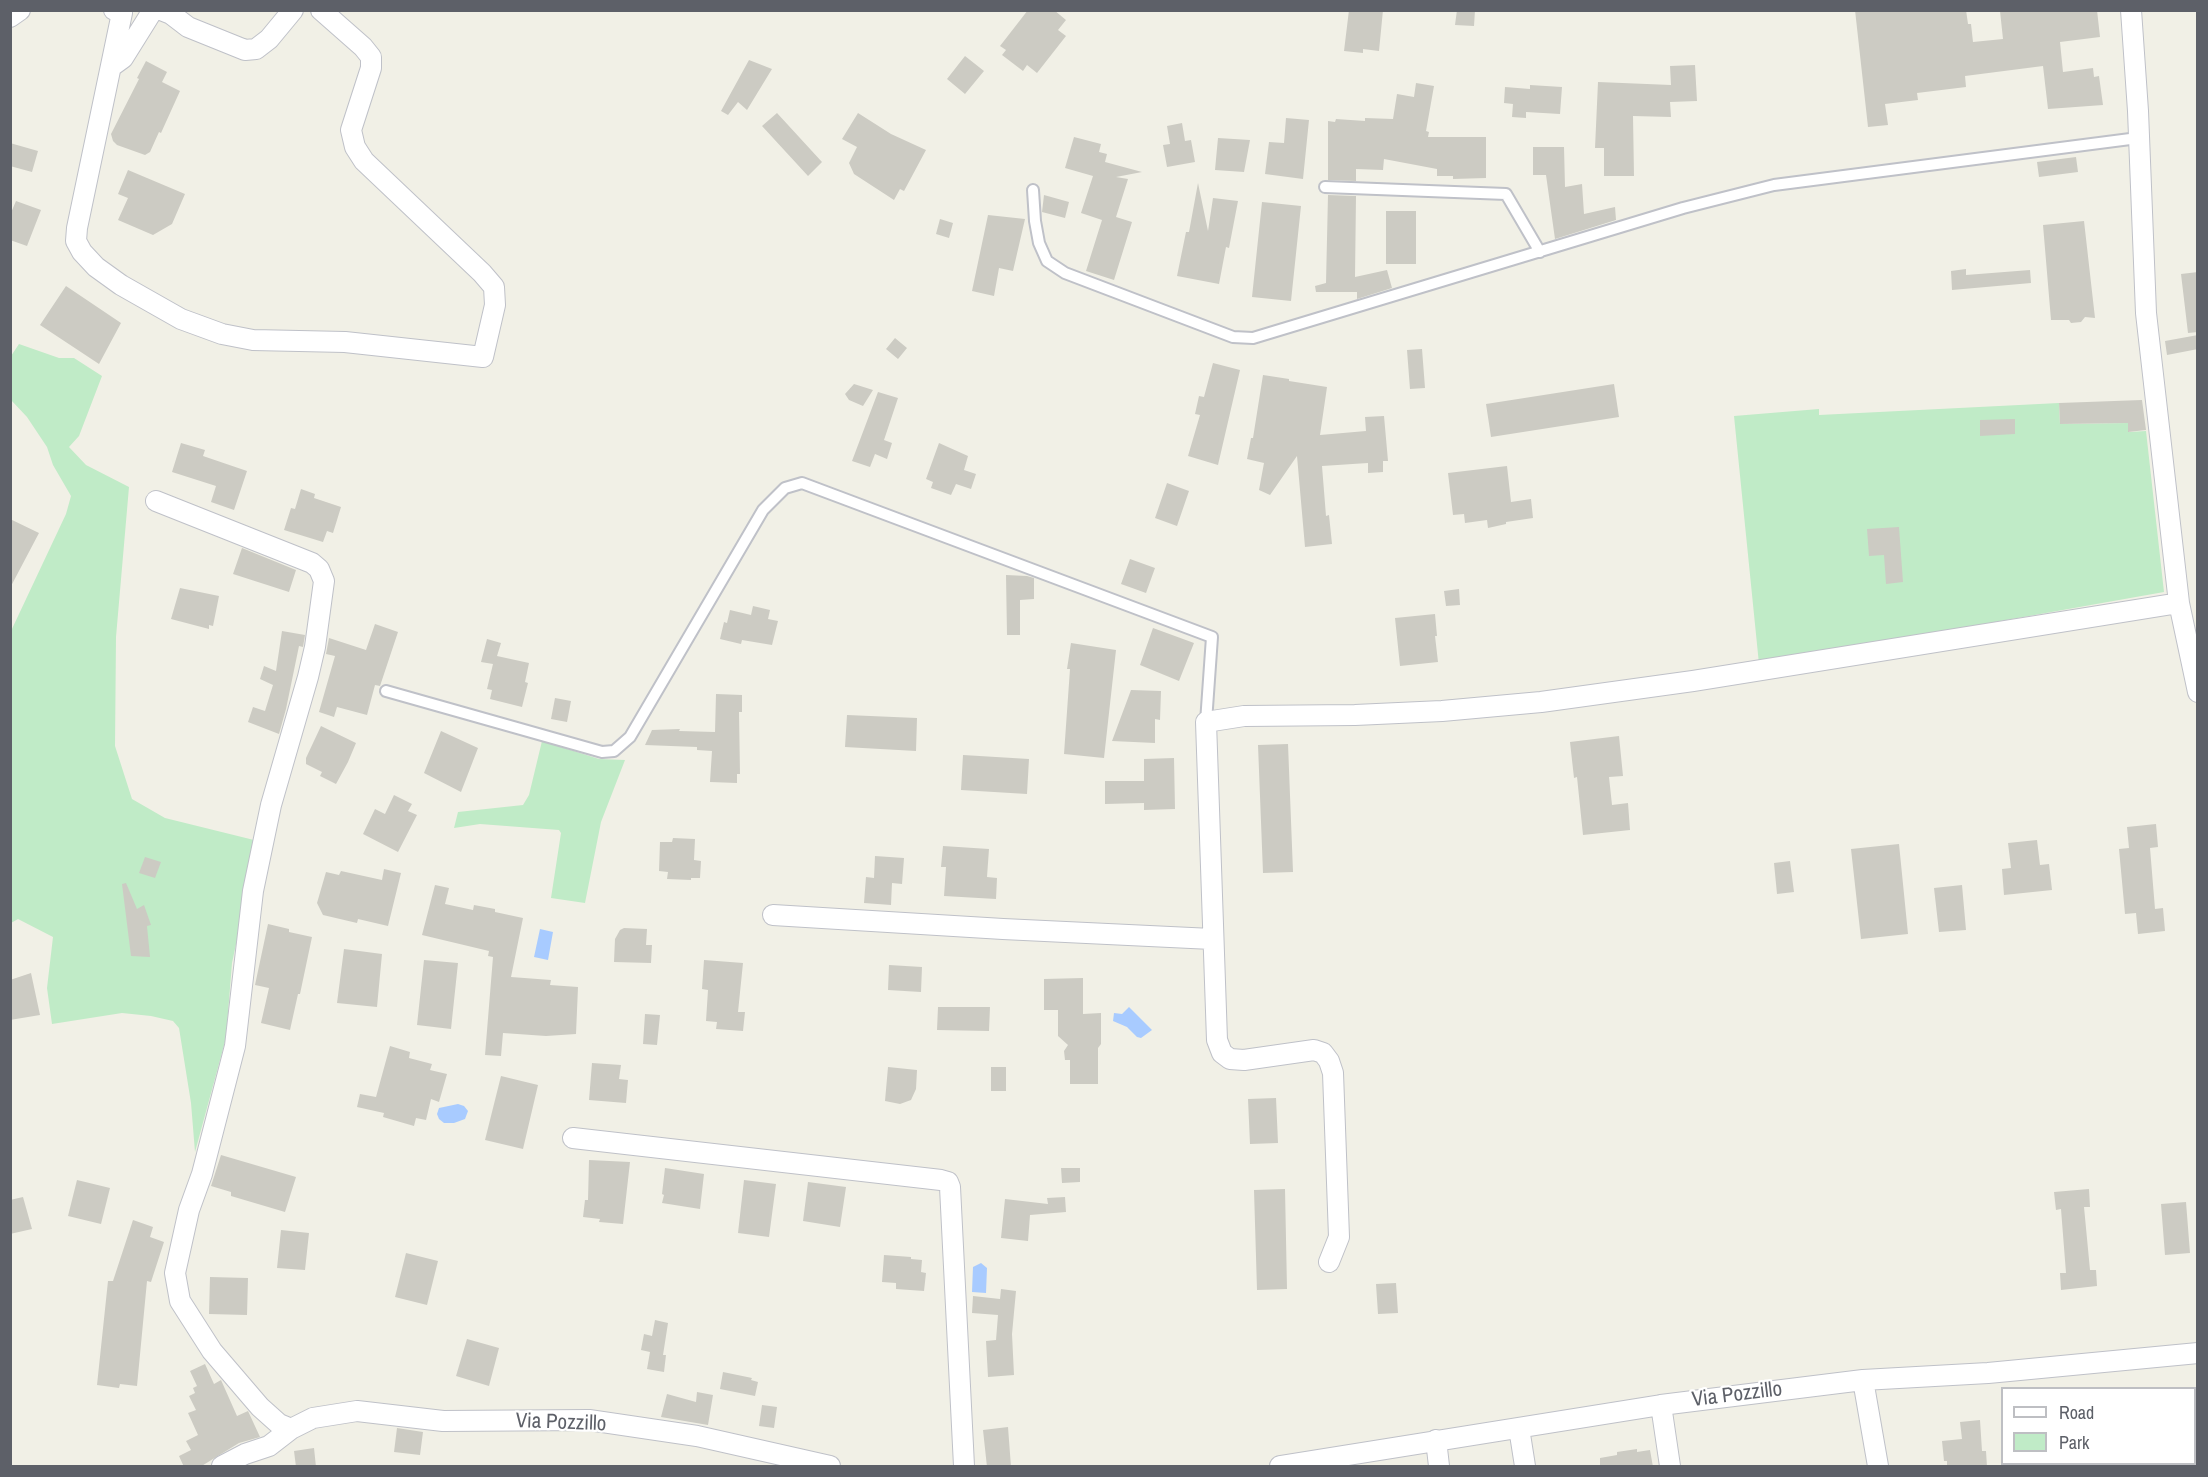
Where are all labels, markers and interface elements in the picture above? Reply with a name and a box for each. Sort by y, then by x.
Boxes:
street label: Via Pozzillo [1690,1377,1784,1413]
legend [2001,1387,2196,1465]
text: Road [2059,1400,2094,1425]
street label: Via Pozzillo [515,1409,607,1437]
text: Park [2059,1430,2089,1455]

